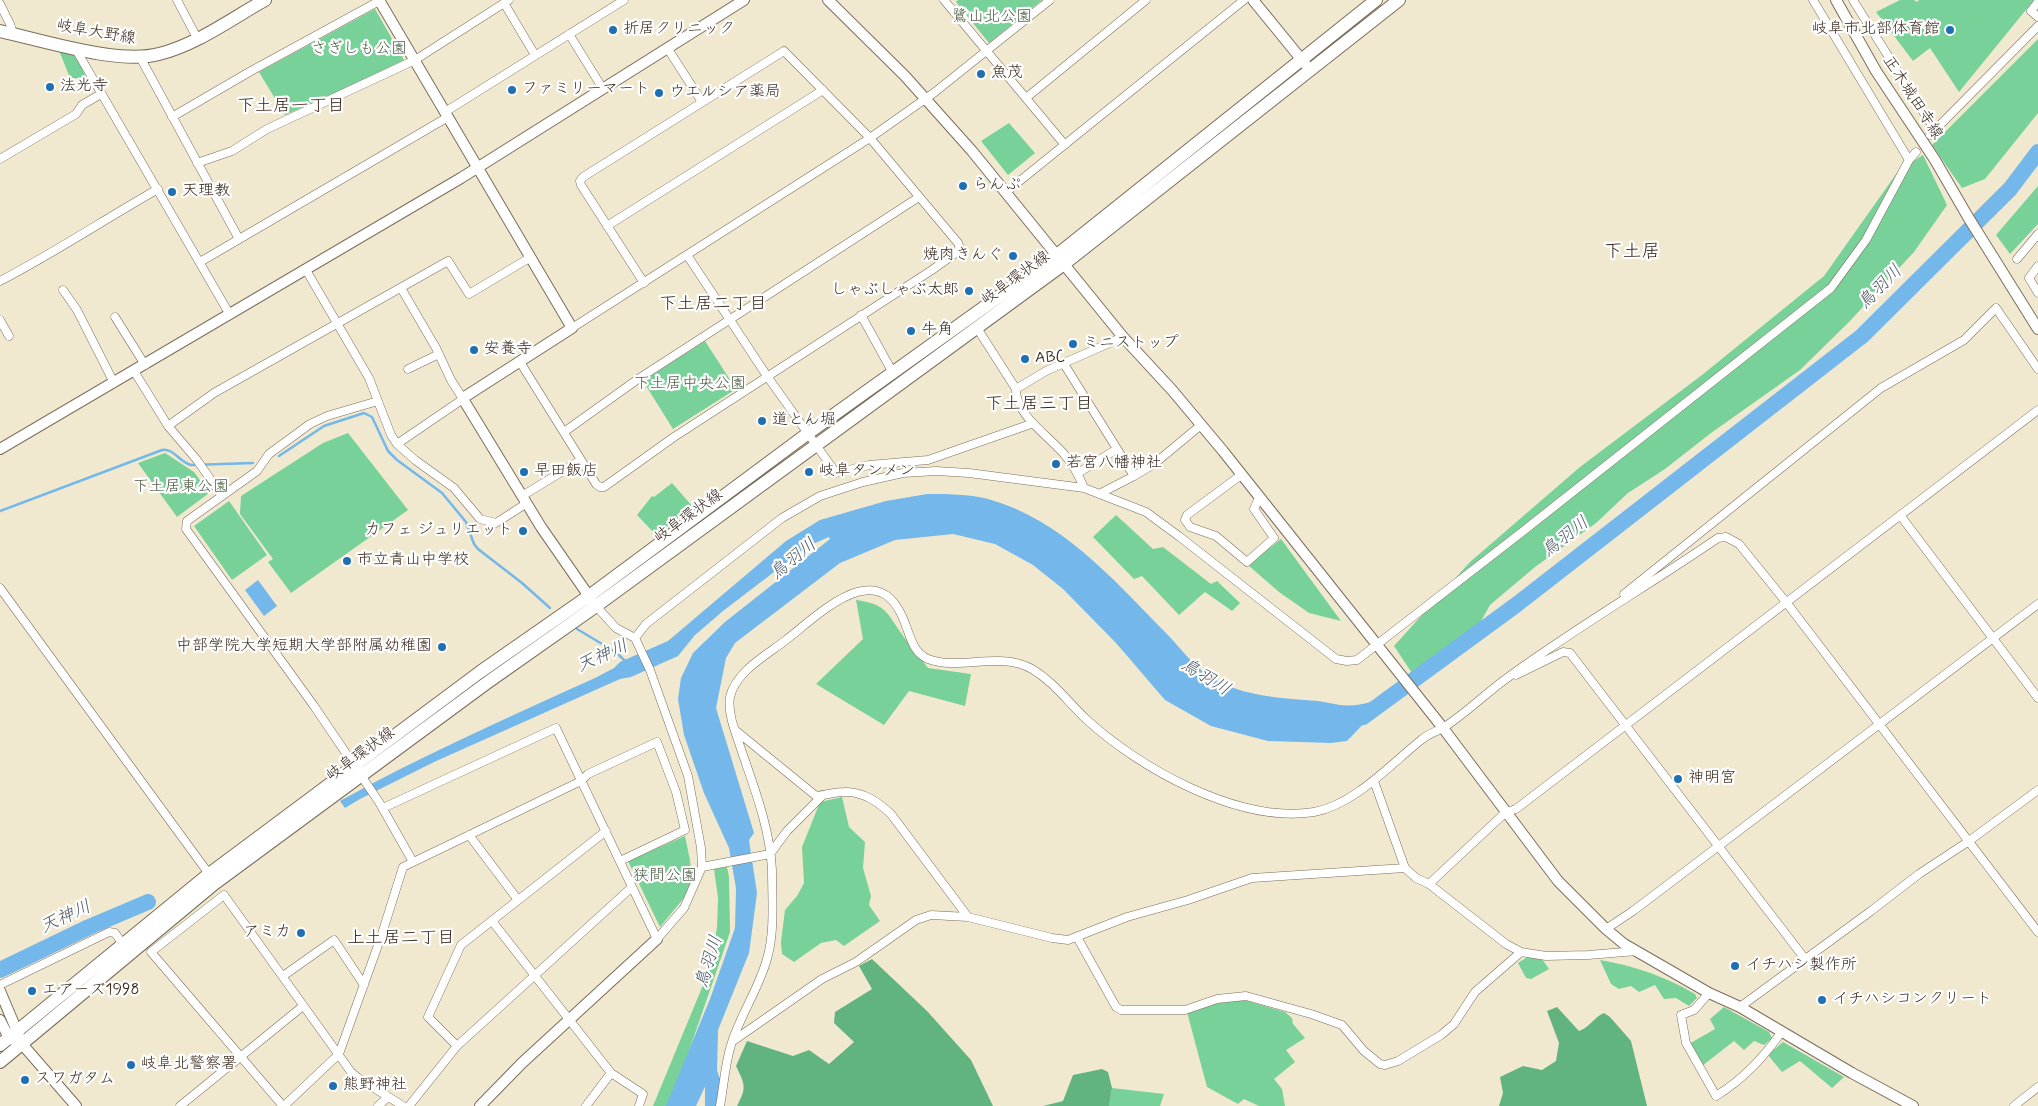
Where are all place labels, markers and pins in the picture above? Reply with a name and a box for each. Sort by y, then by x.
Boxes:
place label: 折居クリニック [623,20,735,40]
place label: 岐阜市北部体育館 [1812,20,1940,40]
marker: 折居クリニック [607,24,619,36]
marker: 岐阜市北部体育館 [1944,24,1956,36]
place label: 魚茂 [991,64,1023,84]
marker: 魚茂 [975,68,987,80]
place label: 法光寺 [60,77,108,97]
place label: ファミリーマート [522,80,650,100]
marker: 法光寺 [44,81,56,93]
place label: ウエルシア薬局 [669,83,781,103]
marker: ファミリーマート [506,84,518,96]
marker: ウエルシア薬局 [653,87,665,99]
place label: らんぷ [973,176,1021,196]
marker: らんぷ [957,180,969,192]
place label: 天理教 [182,182,230,202]
marker: 天理教 [166,186,178,198]
place label: 焼肉きんぐ [923,246,1003,266]
marker: 焼肉きんぐ [1007,250,1019,262]
place label: しゃぶしゃぶ太郎 [831,281,959,301]
marker: しゃぶしゃぶ太郎 [963,285,975,297]
place label: 牛角 [921,321,953,341]
marker: 牛角 [905,325,917,337]
place label: ミニストップ [1083,334,1179,354]
marker: ミニストップ [1067,338,1079,350]
place label: 安養寺 [484,340,532,360]
marker: 安養寺 [468,344,480,356]
place label: ABC [1035,349,1065,369]
marker: ABC [1019,353,1031,365]
place label: 道とん堀 [772,411,836,431]
marker: 道とん堀 [756,415,768,427]
place label: 若宮八幡神社 [1066,454,1162,474]
marker: 若宮八幡神社 [1050,458,1062,470]
place label: 早田飯店 [534,462,598,482]
place label: 岐阜タンメン [819,462,915,482]
marker: 早田飯店 [518,466,530,478]
marker: 岐阜タンメン [803,466,815,478]
place label: カフェ ジュリエット [365,521,513,541]
marker: カフェ ジュリエット [517,525,529,537]
place label: 市立青山中学校 [357,551,469,571]
marker: 市立青山中学校 [341,555,353,567]
place label: 中部学院大学短期大学部附属幼稚園 [176,637,432,657]
marker: 中部学院大学短期大学部附属幼稚園 [436,641,448,653]
place label: 神明宮 [1688,769,1736,789]
marker: 神明宮 [1672,773,1684,785]
place label: アミカ [243,923,291,943]
marker: アミカ [295,927,307,939]
place label: イチハシ製作所 [1745,956,1857,976]
marker: イチハシ製作所 [1729,960,1741,972]
place label: エアーズ1998 [42,981,139,1001]
marker: エアーズ1998 [26,985,38,997]
place label: イチハシコンクリート [1832,990,1992,1010]
marker: イチハシコンクリート [1816,994,1828,1006]
place label: 岐阜北警察署 [141,1055,237,1075]
marker: 岐阜北警察署 [125,1059,137,1071]
place label: スワガタム [35,1070,115,1090]
marker: スワガタム [19,1074,31,1086]
place label: 熊野神社 [343,1076,407,1096]
marker: 熊野神社 [327,1080,339,1092]

